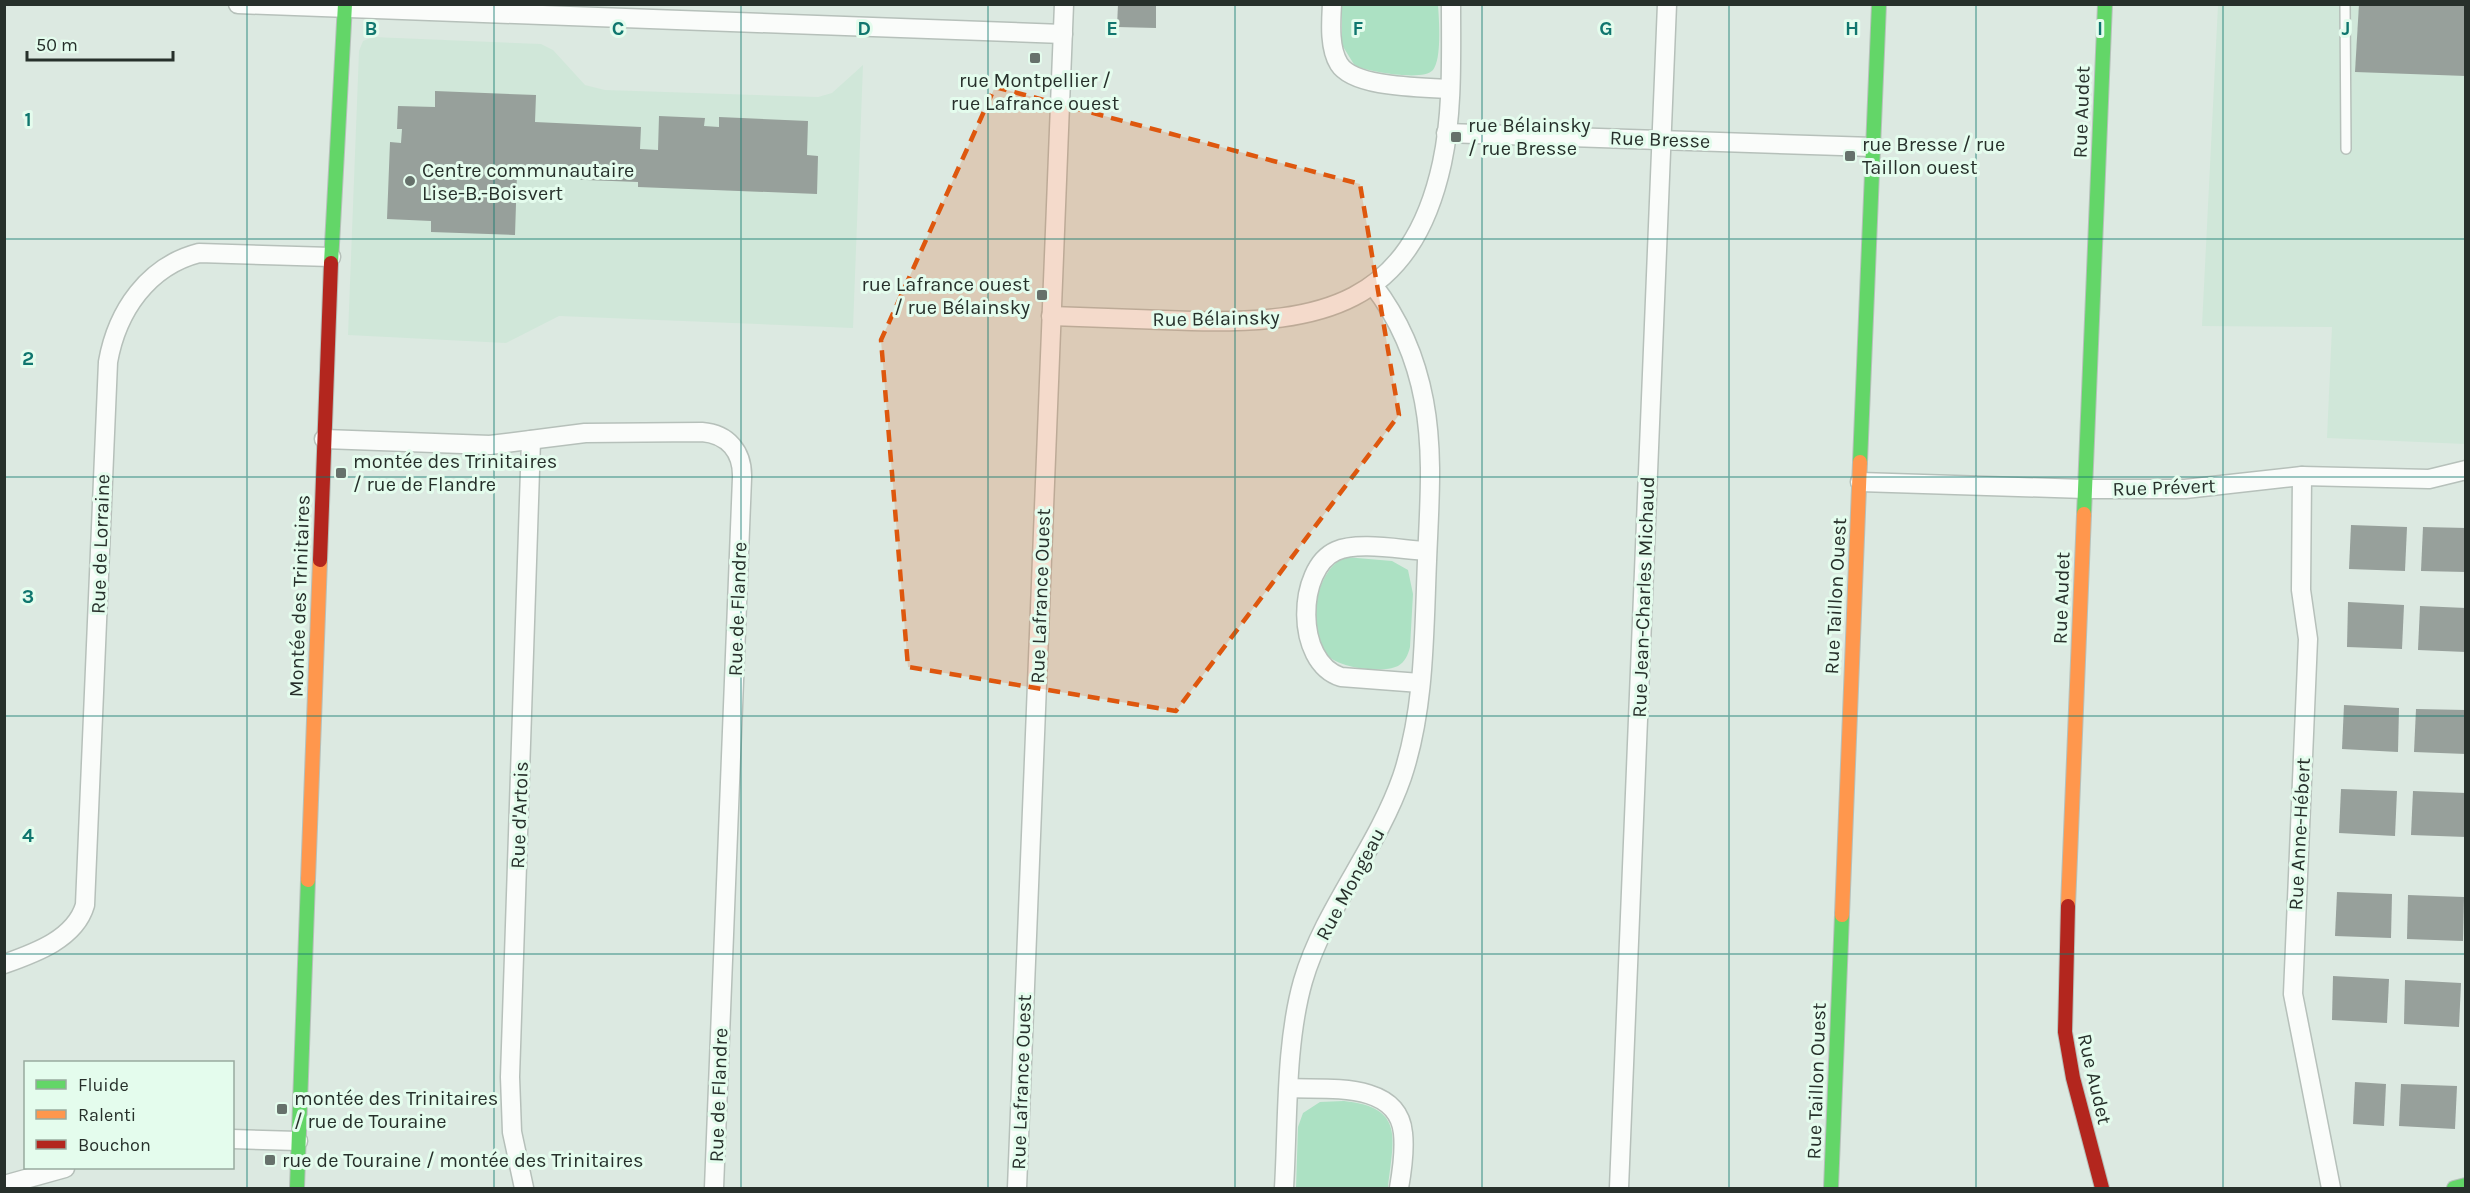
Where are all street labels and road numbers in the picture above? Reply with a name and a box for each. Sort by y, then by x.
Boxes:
street label: Rue Audet [2068,65,2095,159]
street label: Rue Bresse [1609,126,1711,153]
street label: Rue Bélainsky [1152,306,1280,331]
street label: Rue de Lorraine [87,474,114,615]
street label: Rue Prévert [2112,474,2216,501]
street label: Rue Jean-Charles Michaud [1628,476,1659,718]
street label: Montée des Trinitaires [284,494,315,698]
street label: Rue Lafrance Ouest [1026,507,1055,684]
street label: Rue Taillon Ouest [1820,517,1851,675]
street label: Rue de Flandre [724,541,751,677]
street label: Rue Audet [2048,551,2075,645]
street label: Rue Anne-Hébert [2284,757,2315,911]
street label: Rue d'Artois [506,761,533,869]
street label: Rue Mongeau [1311,824,1390,944]
street label: Rue Lafrance Ouest [1007,993,1036,1170]
street label: Rue Taillon Ouest [1802,1002,1831,1160]
street label: Rue de Flandre [705,1027,732,1163]
street label: Rue Audet [2073,1031,2116,1127]

